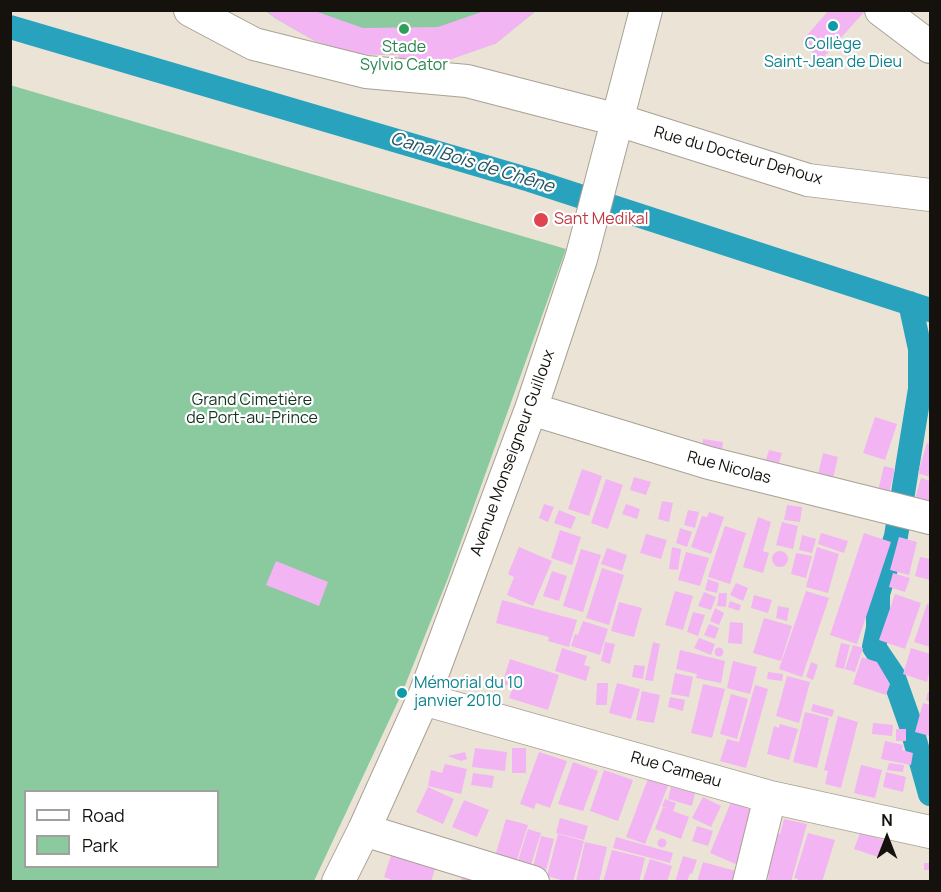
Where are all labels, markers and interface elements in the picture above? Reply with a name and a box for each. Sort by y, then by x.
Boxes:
marker: Collège Saint-Jean de Dieu [826,19,840,33]
marker: Stade Sylvio Cator [397,22,411,36]
place label: Collège Saint-Jean de Dieu [764,35,902,73]
place label: Stade Sylvio Cator [360,38,448,76]
street label: Rue du Docteur Dehoux [652,123,824,189]
water label: Canal Bois de Chêne [388,128,556,198]
place label: Sant Medikal [554,210,648,230]
marker: Sant Medikal [532,211,550,229]
street label: Avenue Monseigneur Guilloux [467,347,559,559]
park label: Grand Cimetière de Port-au-Prince [186,391,318,429]
street label: Rue Nicolas [685,448,773,488]
place label: Mémorial du 10 janvier 2010 [414,674,523,712]
marker: Mémorial du 10 janvier 2010 [395,686,409,700]
street label: Rue Cameau [628,748,724,792]
legend [24,790,219,868]
text: Road [82,803,125,827]
north arrow [857,808,917,868]
text: N [881,809,893,831]
text: Park [82,833,118,857]

